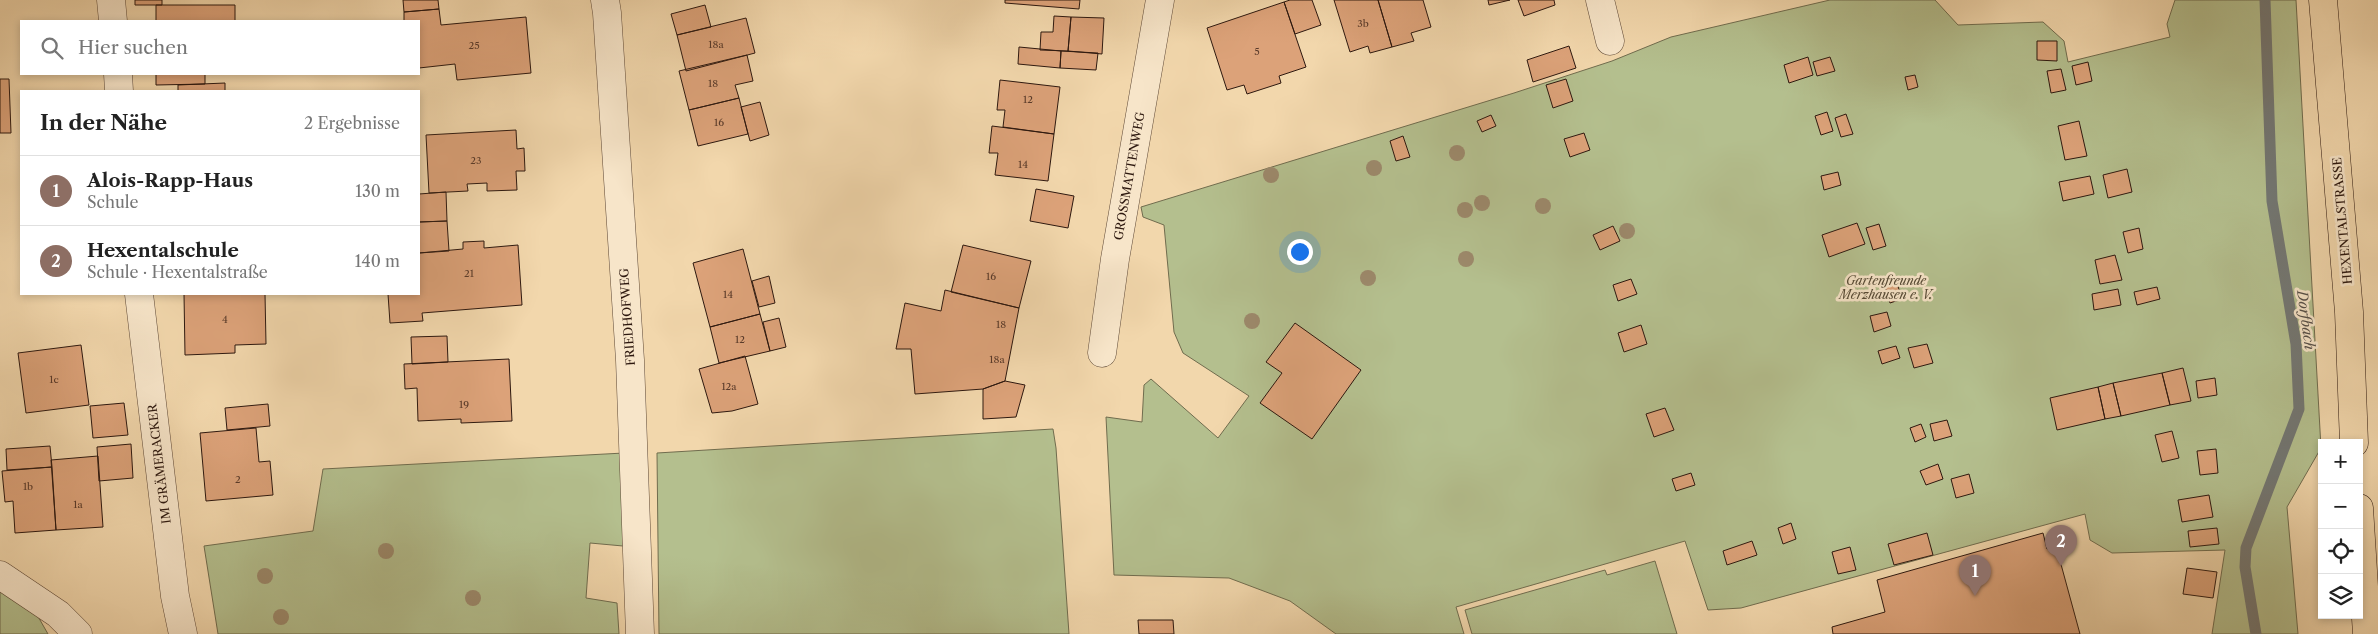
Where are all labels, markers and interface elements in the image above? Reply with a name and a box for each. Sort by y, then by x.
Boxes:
house number: 3b [1357,17,1369,30]
search box [20,20,420,75]
icon: search [38,34,66,62]
text: Hier suchen [78,36,188,59]
house number: 18a [708,38,724,51]
house number: 25 [468,39,480,52]
house number: 5 [1254,45,1260,58]
house number: 18 [708,77,718,90]
house number: 12 [1023,93,1033,106]
text: In der Nähe [40,110,167,135]
street label: GROSSMATTENWEG [1110,110,1148,241]
text: 2 Ergebnisse [304,113,400,133]
house number: 16 [714,116,724,129]
house number: 23 [470,154,482,167]
street label: HEXENTALSTRASSE [2329,157,2355,285]
house number: 14 [1018,158,1028,171]
text: Alois-Rapp-Haus [87,169,253,192]
text: 1 [52,181,60,201]
text: 130 m [355,181,400,201]
text: Schule [87,192,139,212]
text: Hexentalschule [87,239,239,262]
your location [1287,239,1313,265]
text: 2 [51,251,61,271]
text: 140 m [355,251,400,271]
text: Schule · Hexentalstraße [87,262,268,282]
house number: 21 [464,267,475,280]
street label: FRIEDHOFWEG [616,267,638,366]
house number: 16 [986,270,996,283]
park label: Gartenfreunde Merzhausen e. V. [1837,273,1934,302]
house number: 14 [723,288,733,301]
water label: Dorfbach [2293,288,2319,351]
house number: 4 [222,313,228,326]
house number: 18 [996,318,1006,331]
house number: 12 [735,333,745,346]
house number: 18a [989,353,1005,366]
house number: 1c [49,373,59,386]
house number: 12a [721,380,737,393]
house number: 19 [459,398,469,411]
street label: IM GRÄMERACKER [143,402,174,525]
map controls [2318,439,2363,619]
button: + [2318,439,2363,484]
house number: 2 [235,473,241,486]
house number: 1b [23,480,33,493]
button: − [2318,484,2363,529]
house number: 1a [73,498,83,511]
pin: 2 [2045,525,2077,566]
button: locate [2318,529,2363,574]
pin: 1 [1959,555,1991,596]
button: layers [2318,574,2363,619]

